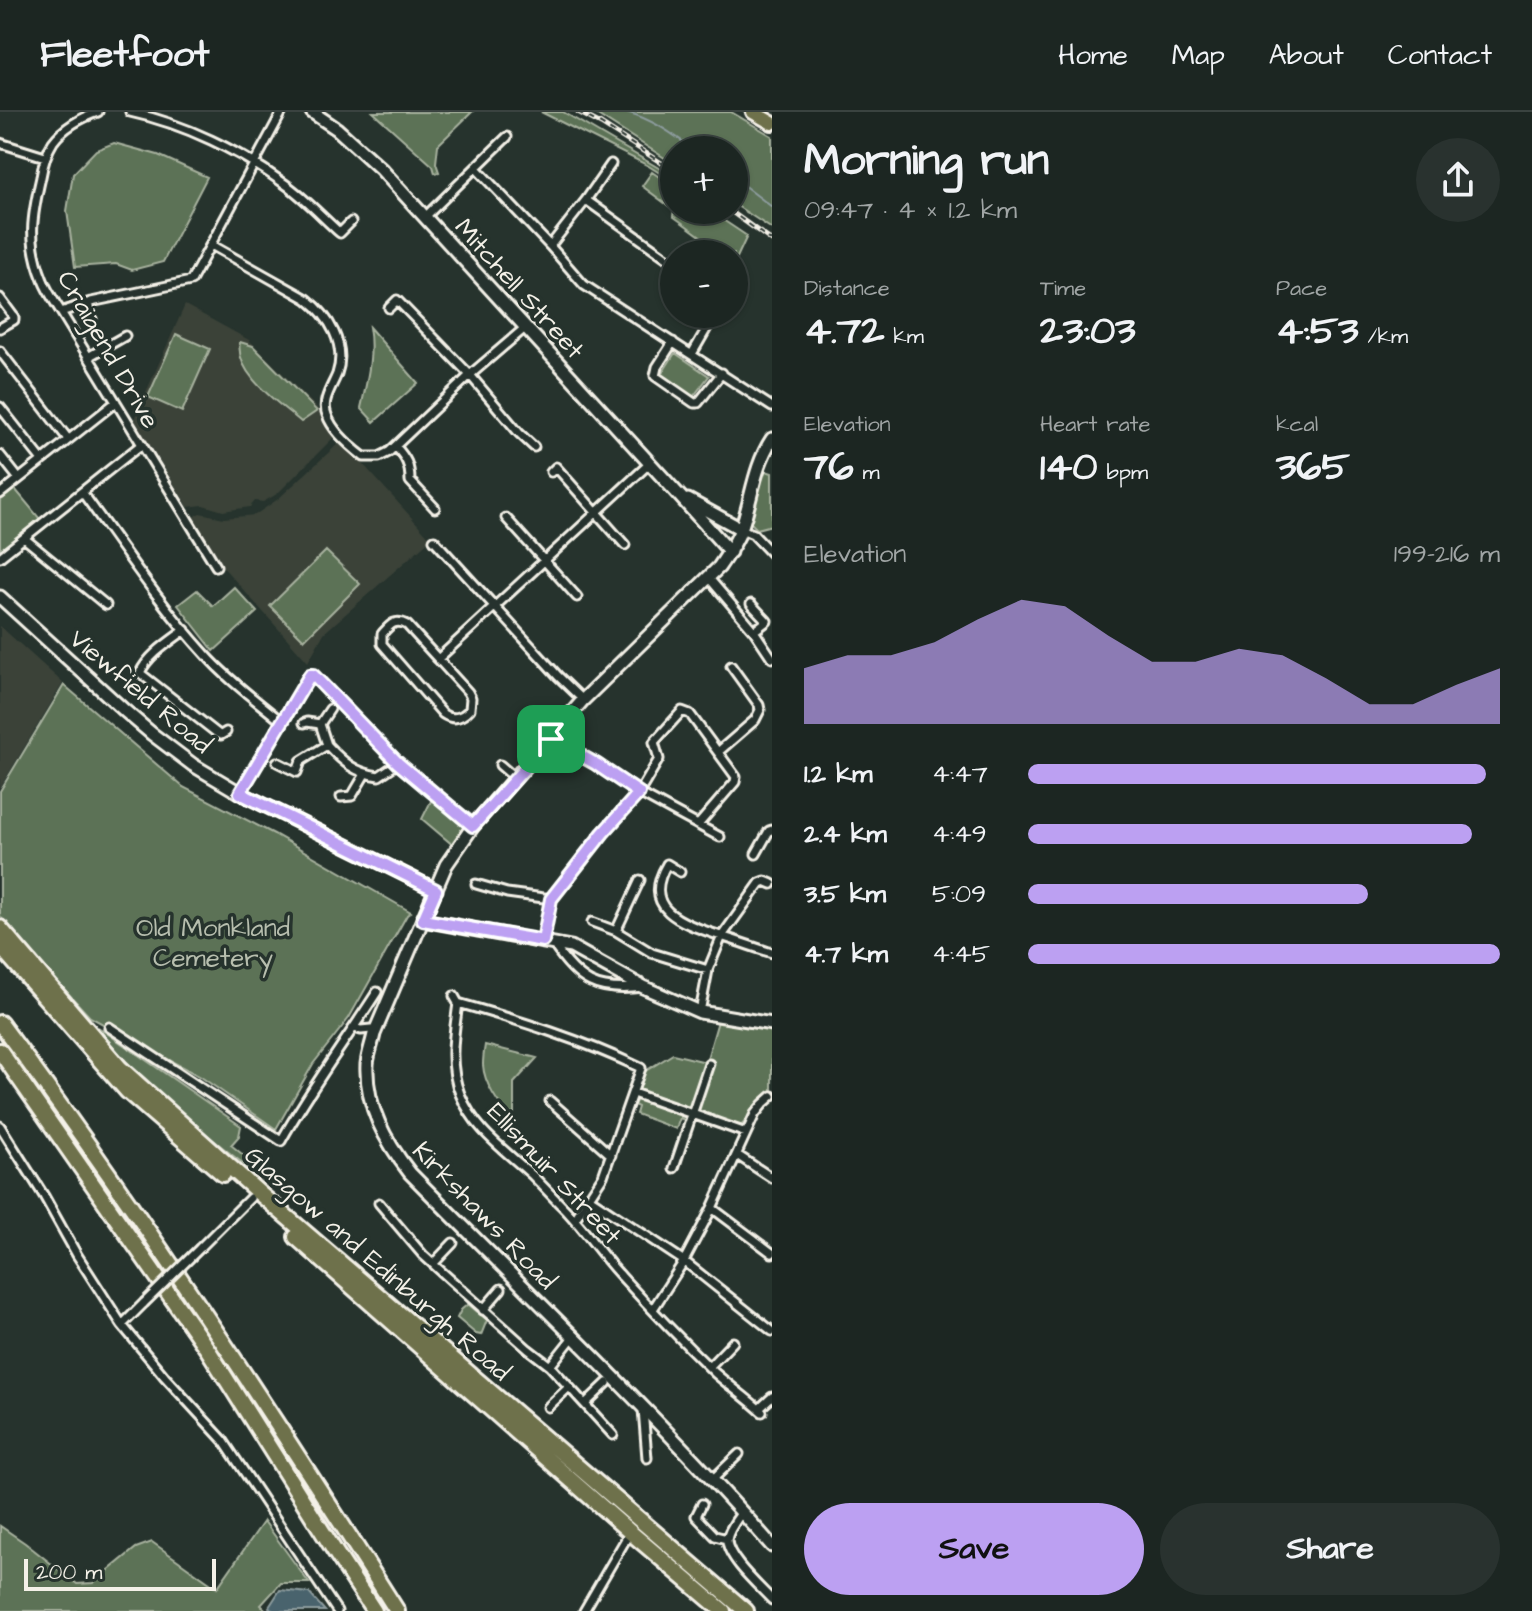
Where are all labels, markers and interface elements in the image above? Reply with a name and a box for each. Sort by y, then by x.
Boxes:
text: Fleetfoot [40,29,209,81]
text: Home [1058,36,1128,75]
text: Map [1172,36,1225,75]
text: About [1269,36,1344,75]
text: Contact [1388,36,1492,75]
text: Morning run [804,131,1049,192]
map controls [660,136,748,328]
button: + [660,136,748,224]
button: share [1416,138,1500,222]
text: 09:47 · 4 × 1.2 km [804,192,1017,228]
street label: Mitchell Street [446,210,593,367]
button: − [660,240,748,328]
street label: Craigend Drive [47,264,168,436]
text: Distance [804,273,890,304]
text: Time [1040,273,1086,304]
text: Pace [1276,273,1327,304]
text: 4.72 [804,304,884,359]
text: 23:03 [1040,304,1136,359]
text: 4:53 [1276,304,1359,359]
text: km [884,321,924,352]
text: /km [1359,321,1408,352]
text: Elevation [804,409,891,440]
text: Heart rate [1040,409,1150,440]
text: kcal [1276,409,1318,440]
text: 76 [804,440,854,495]
text: 140 [1040,440,1098,495]
text: 365 [1276,440,1350,495]
text: m [854,457,880,488]
text: bpm [1098,457,1148,488]
text: Elevation [804,536,906,572]
text: 199–216 m [1394,536,1500,572]
street label: Viewfield Road [61,621,219,762]
pin [517,705,585,773]
icon: arrive [529,717,573,761]
text: 1.2 km [804,756,872,792]
text: 4:47 [932,756,988,792]
text: 2.4 km [804,816,887,852]
text: 4:49 [932,816,987,852]
text: 3.5 km [804,876,886,912]
text: 5:09 [932,876,986,912]
park label: Old Monkland Cemetery [136,910,290,978]
text: 4.7 km [804,936,888,972]
text: 4:45 [932,936,990,972]
street label: Ellismuir Street [479,1095,630,1253]
street label: Kirkshaws Road [404,1134,564,1298]
street label: Glasgow and Edinburgh Road [235,1138,518,1391]
button: Save [804,1503,1144,1595]
button: Share [1160,1503,1500,1595]
scale bar [24,1555,216,1591]
text: 200 m [36,1557,102,1588]

